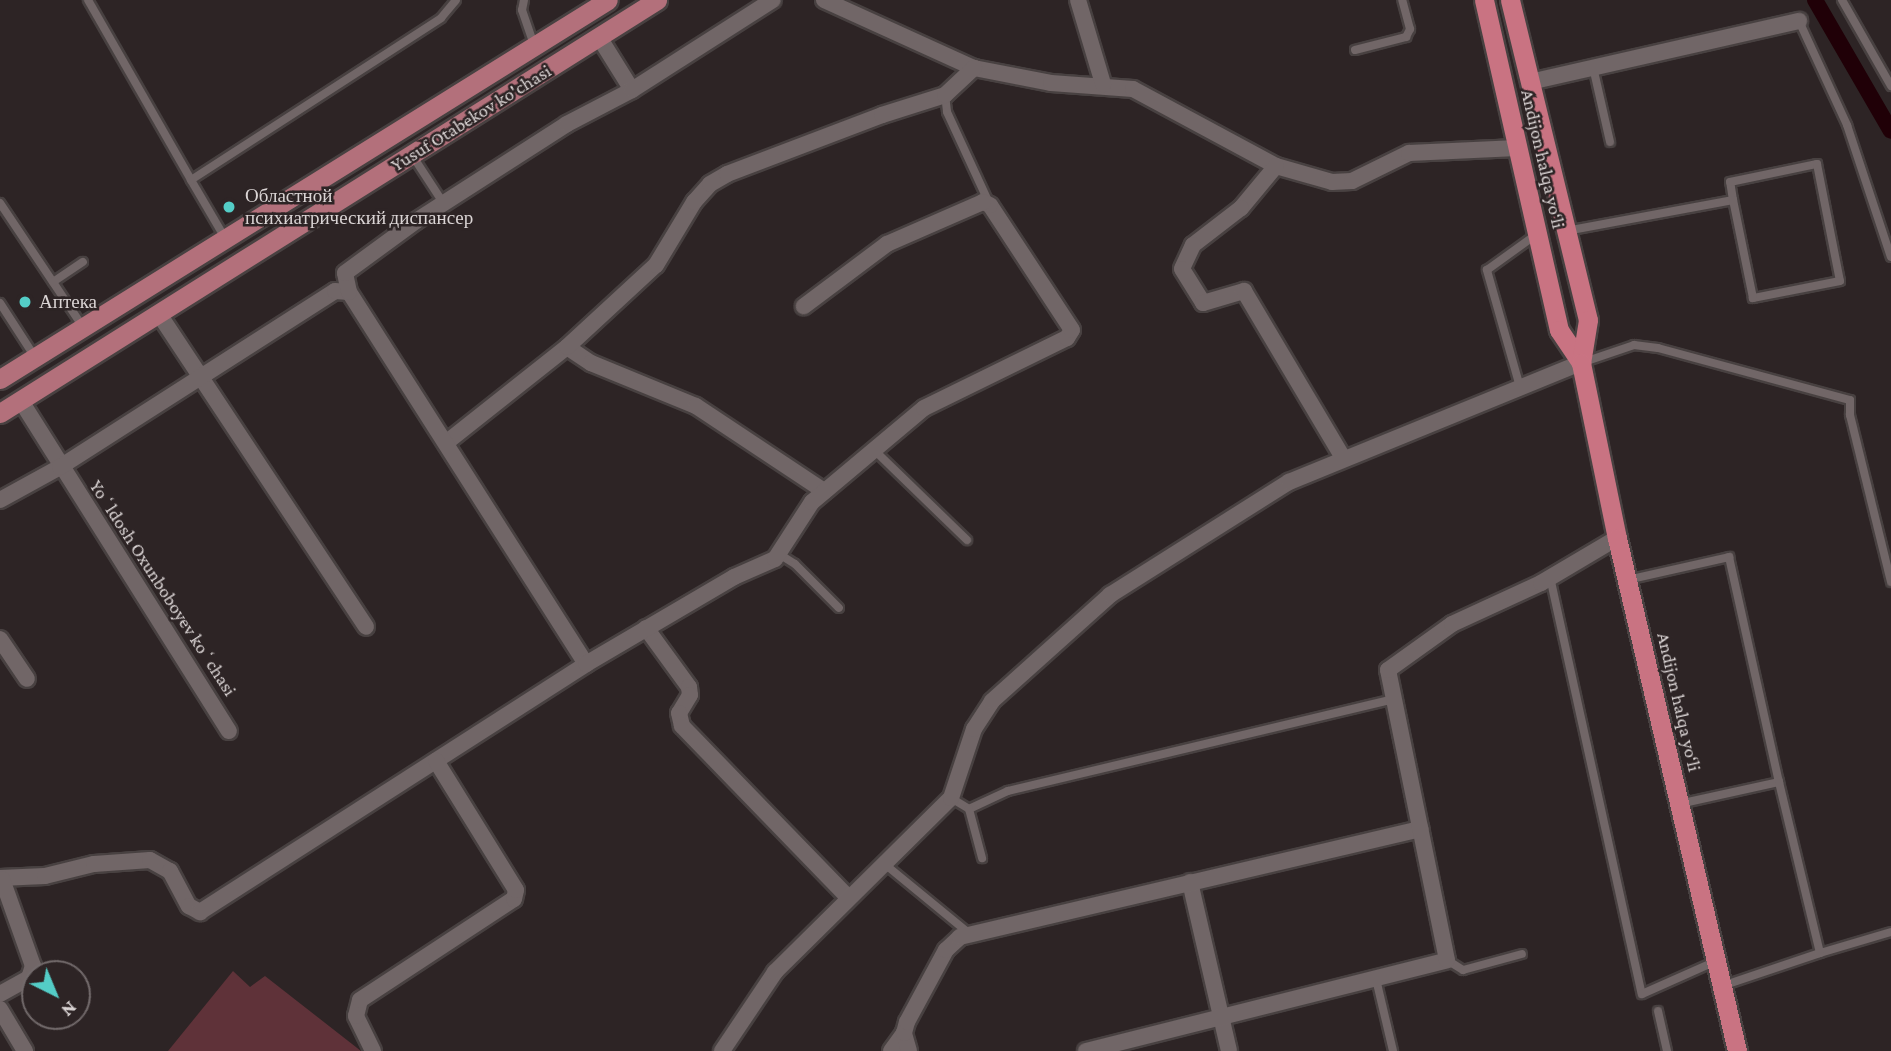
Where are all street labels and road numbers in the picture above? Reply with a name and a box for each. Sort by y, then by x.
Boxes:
street label: Yusuf Otabekov ko'chasi [387,59,555,177]
street label: Andijon halqa yo‘li [1516,87,1570,231]
street label: Yoʻldosh Oxunboboyev koʻchasi [85,476,241,700]
street label: Andijon halqa yo‘li [1652,630,1706,774]

